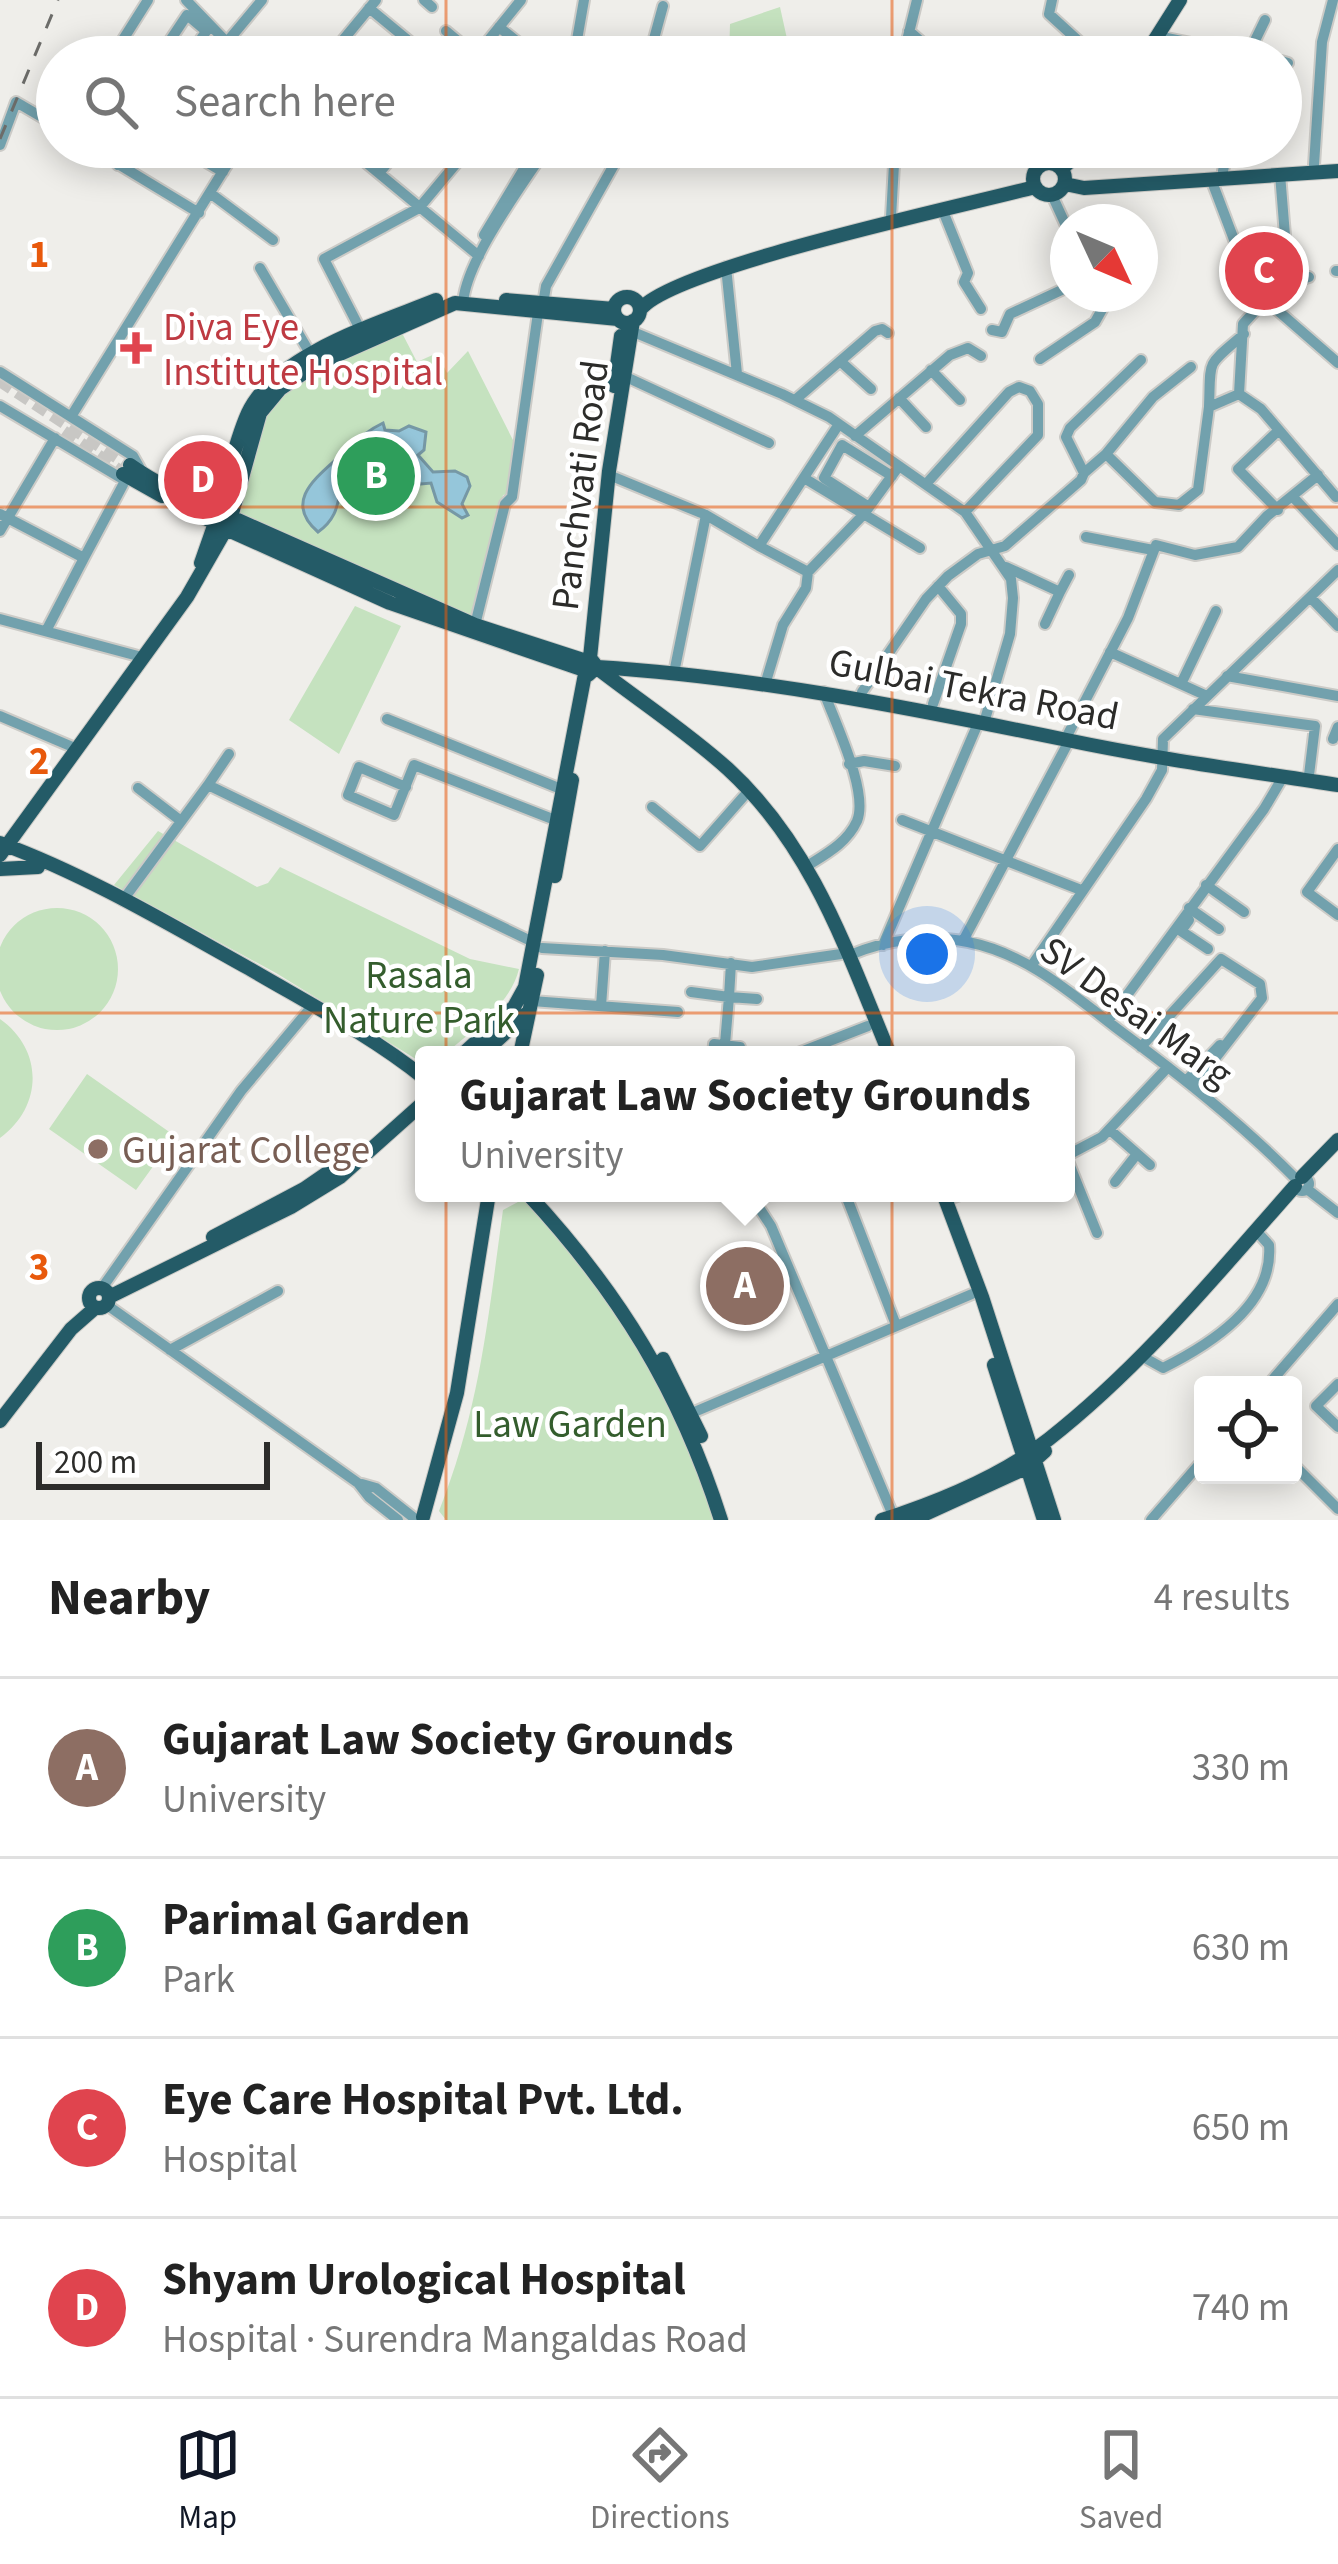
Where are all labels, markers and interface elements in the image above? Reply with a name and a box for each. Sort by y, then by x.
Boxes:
search box [36,36,1302,168]
icon: search [78,69,144,135]
text: Search here [174,70,396,134]
north arrow [1050,204,1158,312]
pin: C [1225,226,1303,316]
text: 1 [29,227,49,283]
place label: Diva Eye Institute Hospital [163,300,443,401]
marker: Diva Eye Institute Hospital [120,332,152,364]
street label: Panchvati Road [538,357,624,613]
pin: B [337,431,415,521]
pin: D [164,435,242,525]
street label: Gulbai Tekra Road [824,634,1123,746]
text: 2 [29,734,49,790]
street label: SV Desai Marg [1028,923,1244,1102]
your location [897,924,957,984]
park label: Rasala Nature Park [323,948,515,1049]
popup [415,1046,1075,1202]
text: Gujarat Law Society Grounds [459,1064,1031,1128]
place label: Gujarat College [122,1123,370,1179]
text: University [459,1128,624,1184]
marker: Gujarat College [85,1136,111,1162]
text: 3 [29,1240,49,1296]
pin: A [706,1241,784,1331]
map controls [1194,1376,1302,1484]
button: locate [1194,1376,1302,1484]
park label: Law Garden [473,1397,667,1453]
scale bar [36,1436,270,1489]
text: 200 m [54,1439,137,1486]
text: Nearby [48,1562,210,1634]
text: 4 results [1154,1570,1290,1626]
text: Gujarat Law Society Grounds [162,1708,733,1772]
text: A [76,1740,98,1796]
text: 330 m [1192,1740,1290,1796]
text: University [162,1772,326,1828]
text: Parimal Garden [162,1888,470,1952]
text: B [75,1920,99,1976]
text: 630 m [1192,1920,1290,1976]
text: Park [162,1952,235,2008]
text: Eye Care Hospital Pvt. Ltd. [162,2068,684,2132]
text: C [76,2100,98,2156]
text: 650 m [1192,2100,1290,2156]
text: Hospital [162,2132,298,2188]
text: Shyam Urological Hospital [162,2248,686,2312]
text: D [75,2280,99,2336]
text: 740 m [1192,2280,1290,2336]
text: Hospital · Surendra Mangaldas Road [162,2312,748,2368]
tab: Map [175,2422,241,2541]
tab: Directions [590,2422,730,2541]
tab: Saved [1079,2422,1163,2541]

